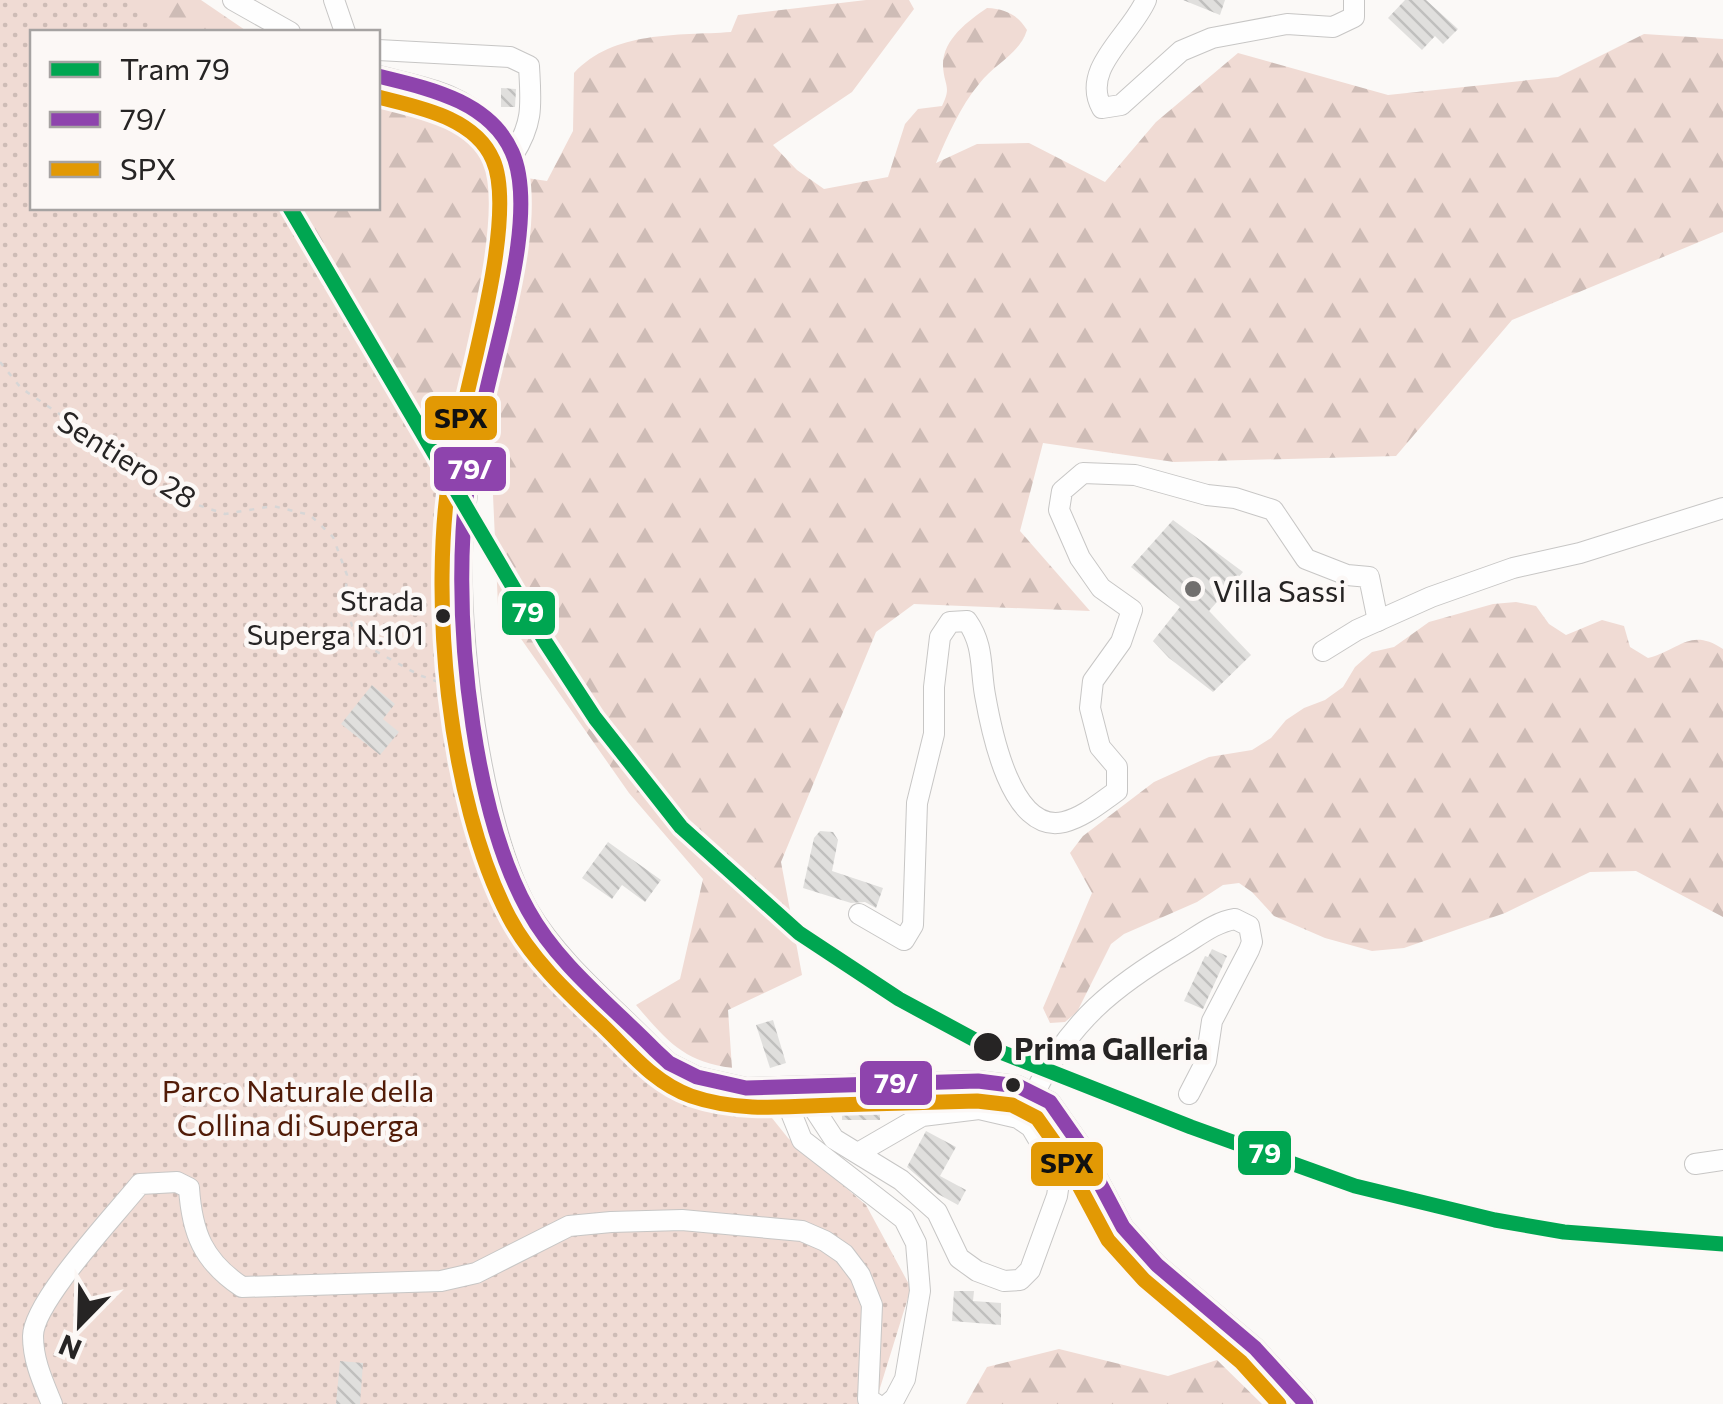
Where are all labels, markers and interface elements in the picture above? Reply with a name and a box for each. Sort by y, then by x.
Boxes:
legend [30,30,380,210]
text: Tram 79 [120,49,230,86]
text: 79/ [120,99,167,136]
text: SPX [120,149,176,186]
line badge: SPX [423,394,499,442]
text: SPX [434,400,488,434]
street label: Sentiero 28 [52,401,204,515]
line badge: 79/ [432,445,508,493]
text: 79/ [448,451,493,485]
place label: Villa Sassi [1213,571,1346,608]
marker: Villa Sassi [1182,578,1204,600]
place label: Strada Superga N.101 [247,583,424,651]
line badge: 79 [500,589,557,637]
text: 79 [512,594,544,628]
marker: Strada Superga N.101 [433,606,453,626]
place label: Prima Galleria [1014,1029,1208,1066]
marker: Prima Galleria [971,1030,1005,1064]
line badge: 79/ [858,1059,934,1107]
text: 79/ [874,1065,919,1099]
park label: Parco Naturale della Collina di Superga [162,1071,434,1142]
unlabelled marker [1003,1075,1023,1095]
line badge: 79 [1236,1129,1293,1177]
text: 79 [1249,1135,1281,1169]
line badge: SPX [1029,1140,1105,1188]
text: SPX [1040,1145,1094,1179]
north arrow [30,1274,130,1374]
text: N [54,1328,86,1368]

